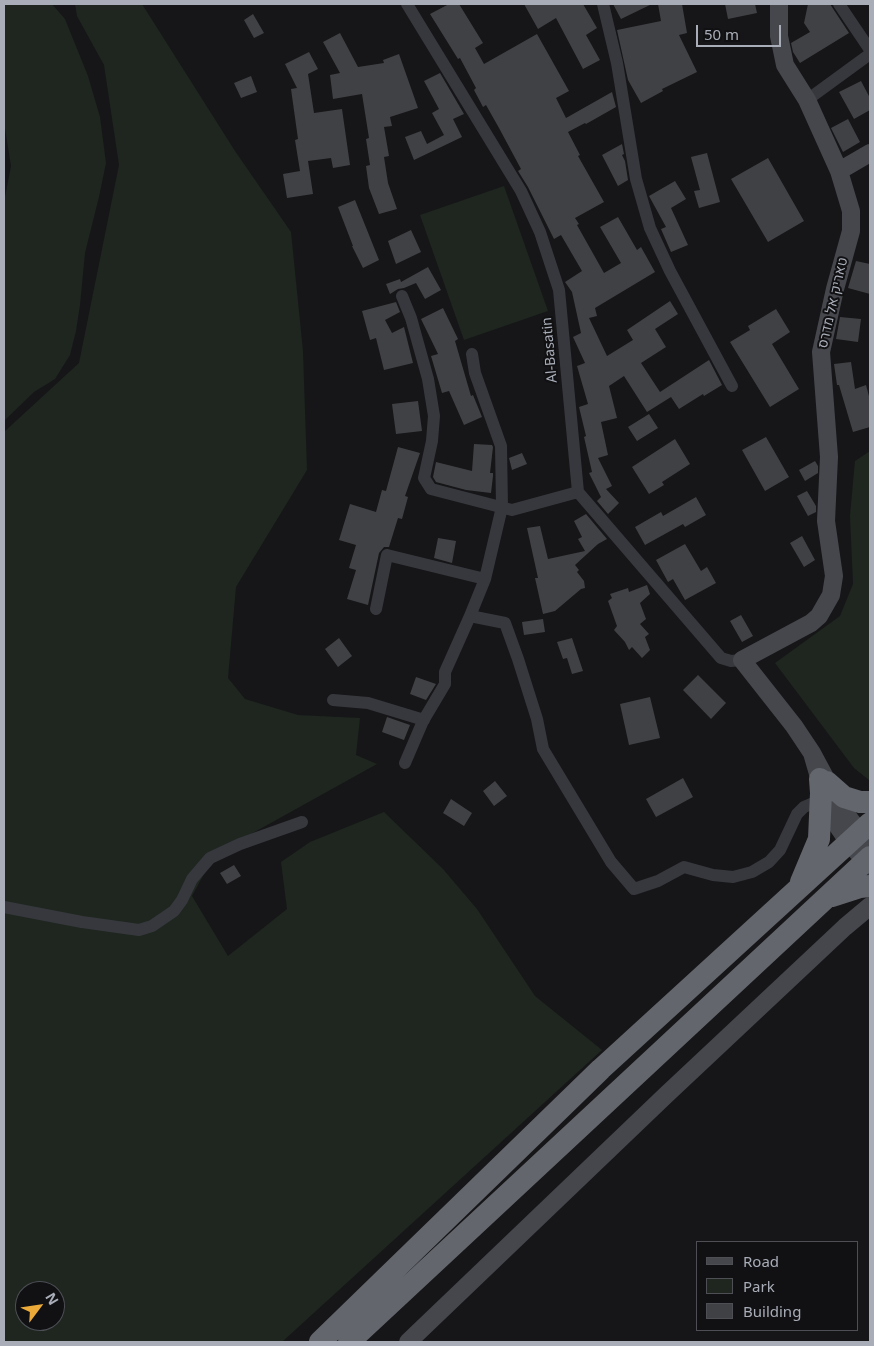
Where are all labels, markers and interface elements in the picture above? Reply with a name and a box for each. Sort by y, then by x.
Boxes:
scale bar [699,15,784,47]
text: 50 m [704,24,739,44]
street label: טאריק אל מדרס [814,256,852,350]
street label: Al-Basatin [539,316,561,384]
legend [696,1241,859,1331]
text: Road [743,1251,779,1271]
text: Park [743,1276,775,1296]
north arrow [15,1281,65,1331]
text: N [41,1289,64,1308]
text: Building [743,1301,801,1321]

